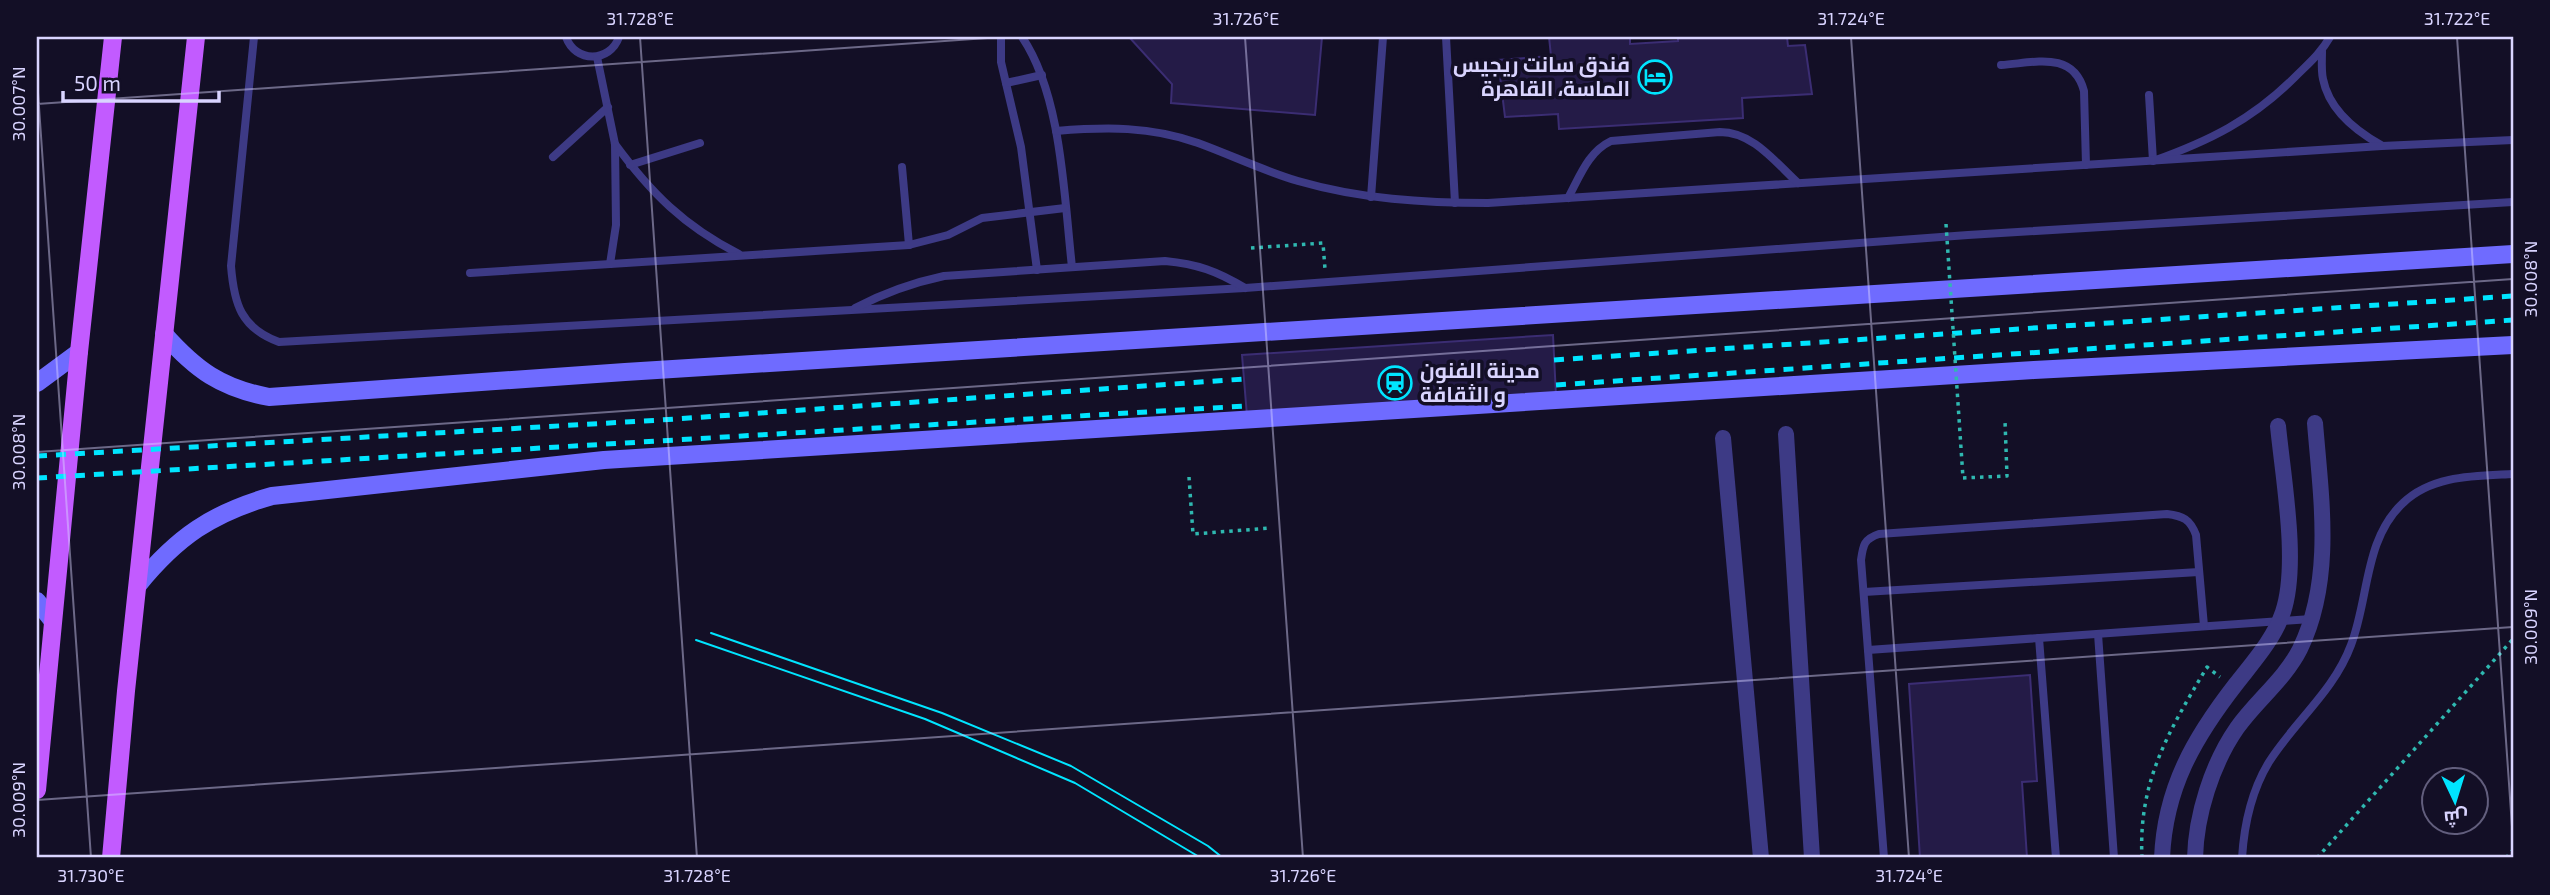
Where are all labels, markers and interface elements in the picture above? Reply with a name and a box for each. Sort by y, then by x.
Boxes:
text: 31.728°E [606,7,674,29]
text: 31.726°E [1213,7,1279,29]
text: 31.724°E [1817,7,1885,29]
text: 31.722°E [2424,7,2490,29]
place label: فندق سانت ريجيس الماسة، القاهرة [1453,51,1630,101]
hotel icon: فندق سانت ريجيس الماسة، القاهرة [1636,58,1674,96]
scale bar [63,60,219,104]
text: 30.007°N [7,66,29,142]
text: 50 m [74,70,121,95]
text: 30.008°N [2519,241,2541,317]
place label: مدينة الفنون و الثقافة [1420,357,1540,408]
station icon: مدينة الفنون و الثقافة [1376,364,1414,402]
text: 30.008°N [7,414,29,490]
text: 30.009°N [2519,589,2541,665]
text: 30.009°N [7,762,29,838]
north arrow [2420,766,2490,836]
text: ش [2443,805,2469,831]
text: 31.730°E [57,864,125,886]
text: 31.728°E [663,864,731,886]
text: 31.726°E [1270,864,1336,886]
text: 31.724°E [1875,864,1943,886]

